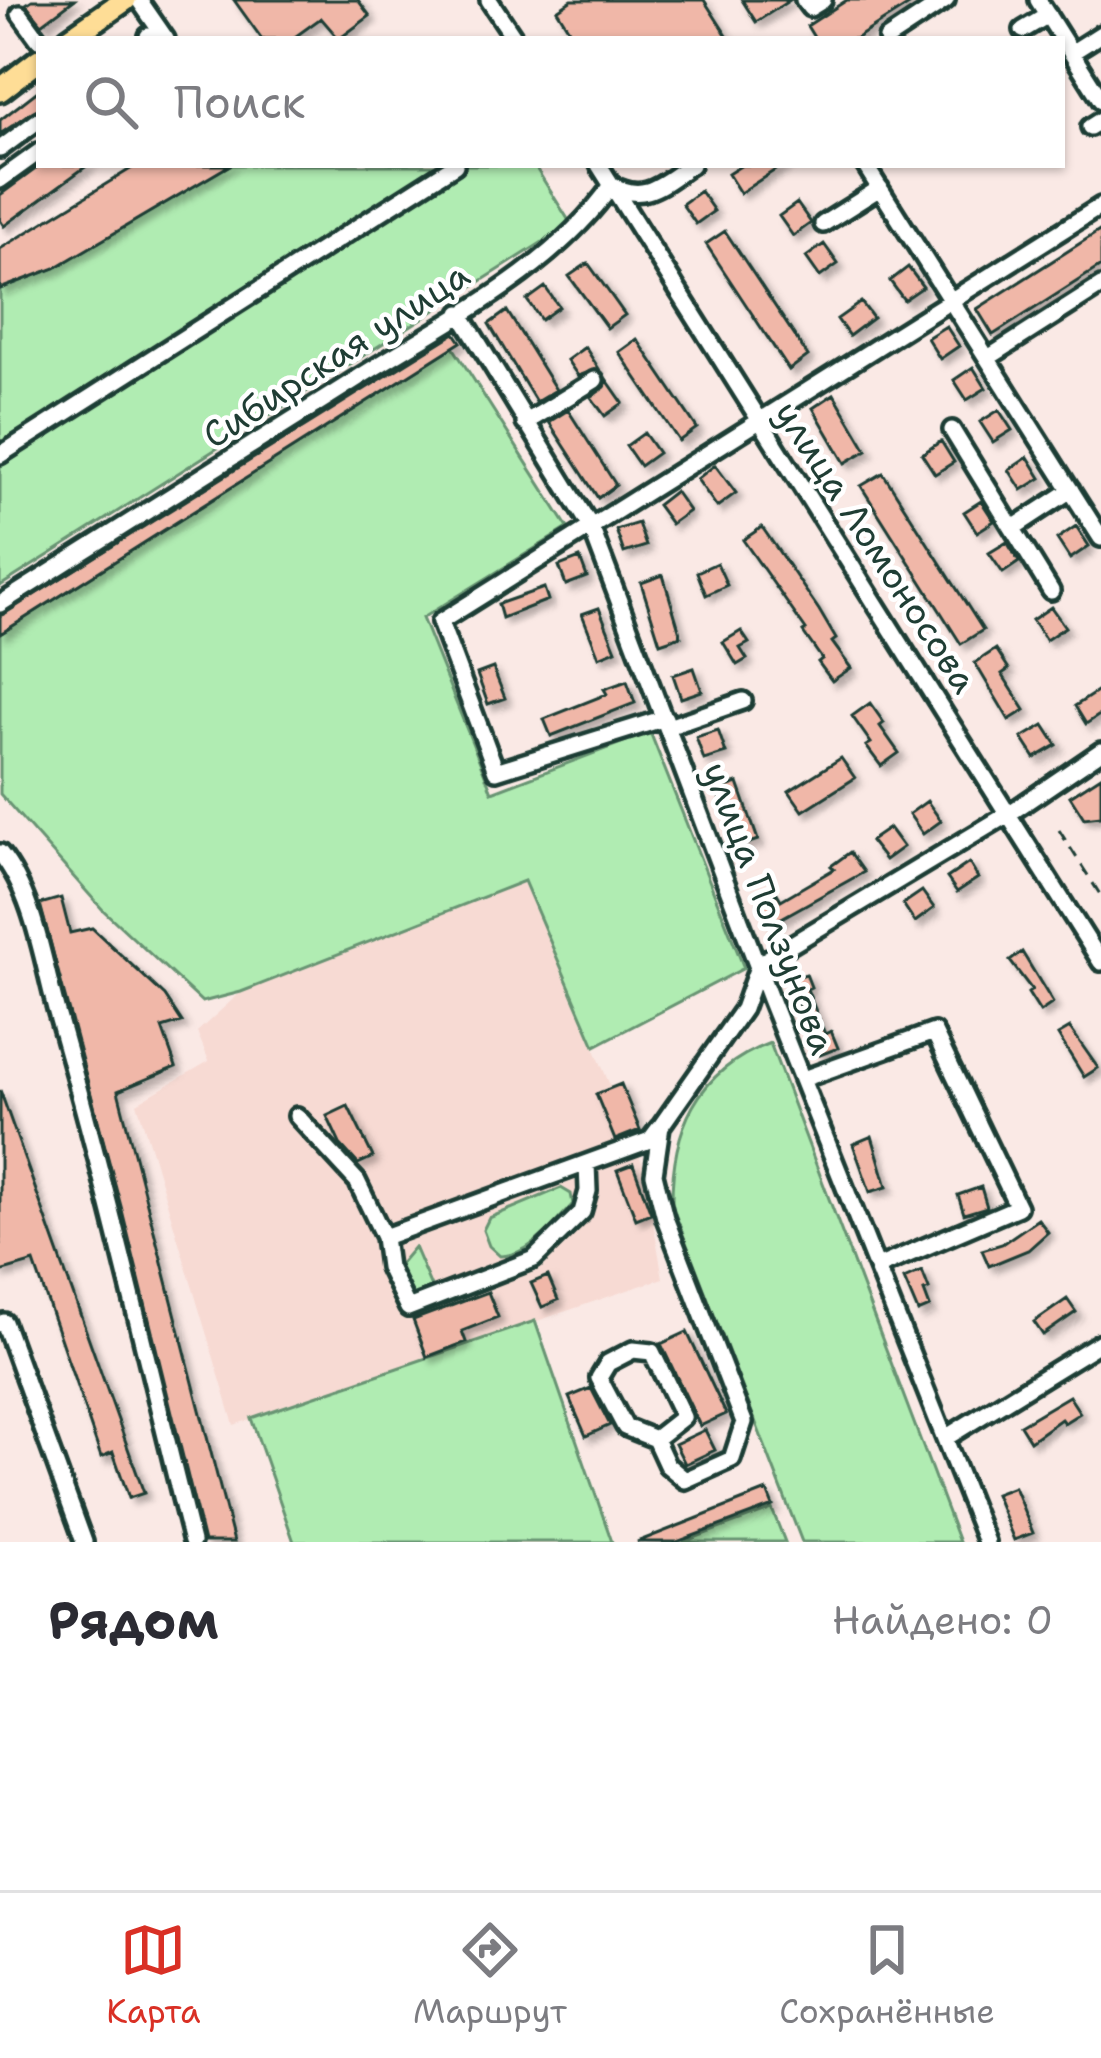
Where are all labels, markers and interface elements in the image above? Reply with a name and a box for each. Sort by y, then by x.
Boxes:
search box [36,36,1065,168]
icon: search [78,69,144,135]
text: Поиск [174,72,305,132]
street label: Сибирская улица [193,250,479,460]
street label: улица Ломоносова [763,391,989,703]
street label: улица Ползунова [691,755,847,1061]
text: Рядом [48,1586,219,1654]
text: Найдено: 0 [832,1594,1053,1646]
tab: Карта [106,1917,201,2034]
tab: Маршрут [413,1917,567,2034]
tab: Сохранённые [779,1917,995,2034]

